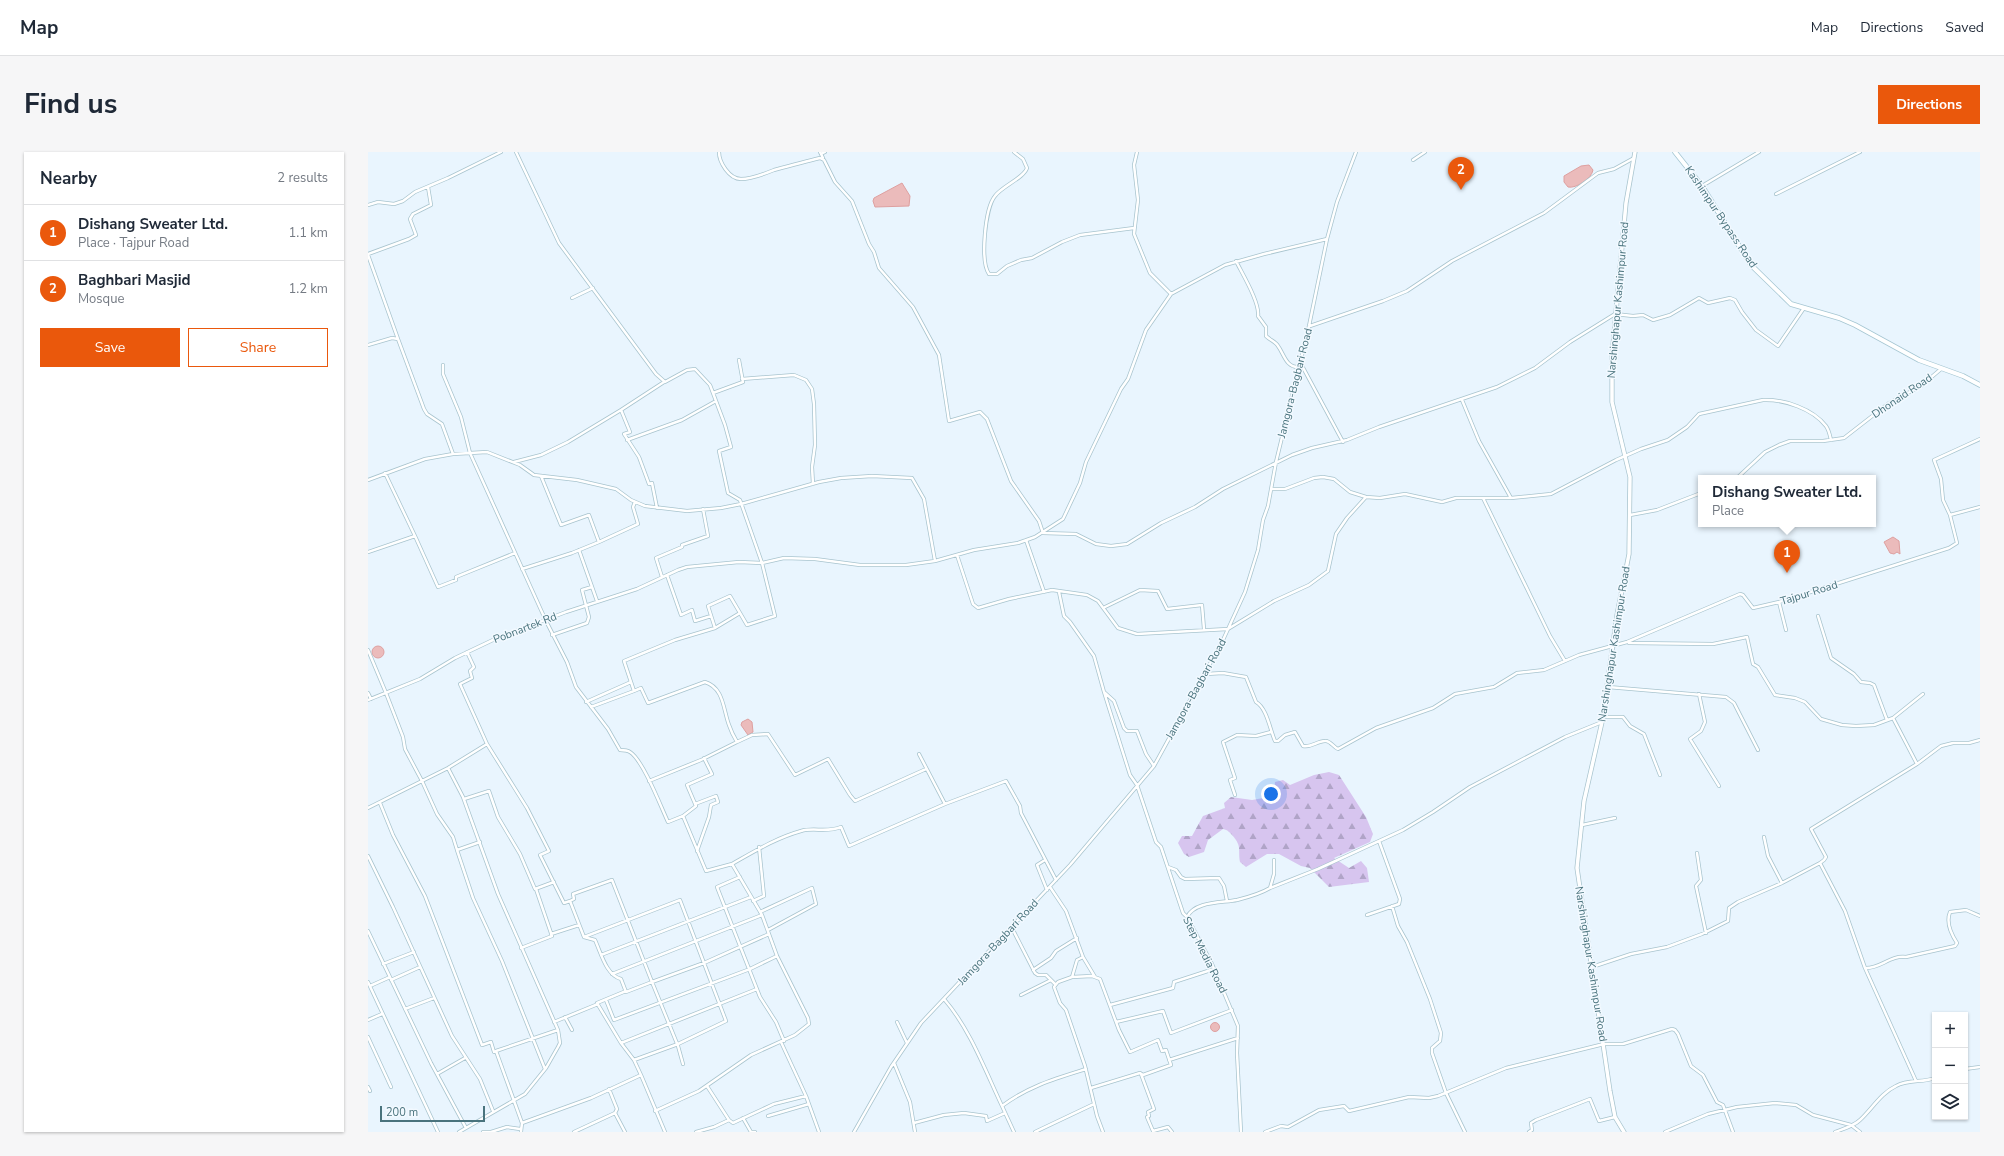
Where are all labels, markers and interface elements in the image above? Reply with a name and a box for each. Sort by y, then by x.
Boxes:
text: Map [20,15,58,41]
text: Map [1811,18,1838,37]
text: Directions [1860,18,1923,37]
text: Saved [1945,18,1984,37]
text: Find us [24,85,118,123]
button: Directions [1878,85,1980,124]
pin: 2 [1448,157,1474,190]
street label: Kashimpur Bypass Road [1681,163,1761,271]
text: Nearby [40,167,97,190]
text: 2 results [277,169,328,187]
text: Dishang Sweater Ltd. [78,214,228,234]
street label: Narshinghapur Kashimpur Road [1604,221,1632,379]
text: 1 [49,224,57,242]
text: 1.1 km [288,224,328,242]
text: Place · Tajpur Road [78,234,189,252]
text: Baghbari Masjid [78,270,191,290]
text: 2 [49,280,57,298]
text: 1.2 km [288,280,328,298]
text: Mosque [78,290,124,308]
street label: Jamgora-Bagbari Road [1274,327,1316,440]
button: Save [40,328,180,367]
button: Share [188,328,328,367]
street label: Dhonaid Road [1869,370,1935,422]
popup [1698,475,1876,527]
text: Dishang Sweater Ltd. [1712,482,1862,502]
text: Place [1712,502,1744,520]
pin: 1 [1774,540,1800,573]
street label: Narshinghapur Kashimpur Road [1594,565,1634,723]
street label: Tajpur Road [1779,577,1839,609]
street label: Pobnartek Rd [491,609,559,647]
street label: Jamgora-Bagbari Road [1162,636,1230,743]
your location [1261,784,1281,804]
street label: Narshinghapur Kashimpur Road [1571,885,1611,1043]
street label: Jamgora-Bagbari Road [953,896,1042,989]
street label: Step Media Road [1179,914,1231,996]
map controls [1932,1012,1968,1120]
button: + [1932,1012,1968,1048]
button: − [1932,1048,1968,1084]
button: layers [1932,1084,1968,1120]
scale bar [380,1104,485,1123]
text: 200 m [386,1105,418,1120]

